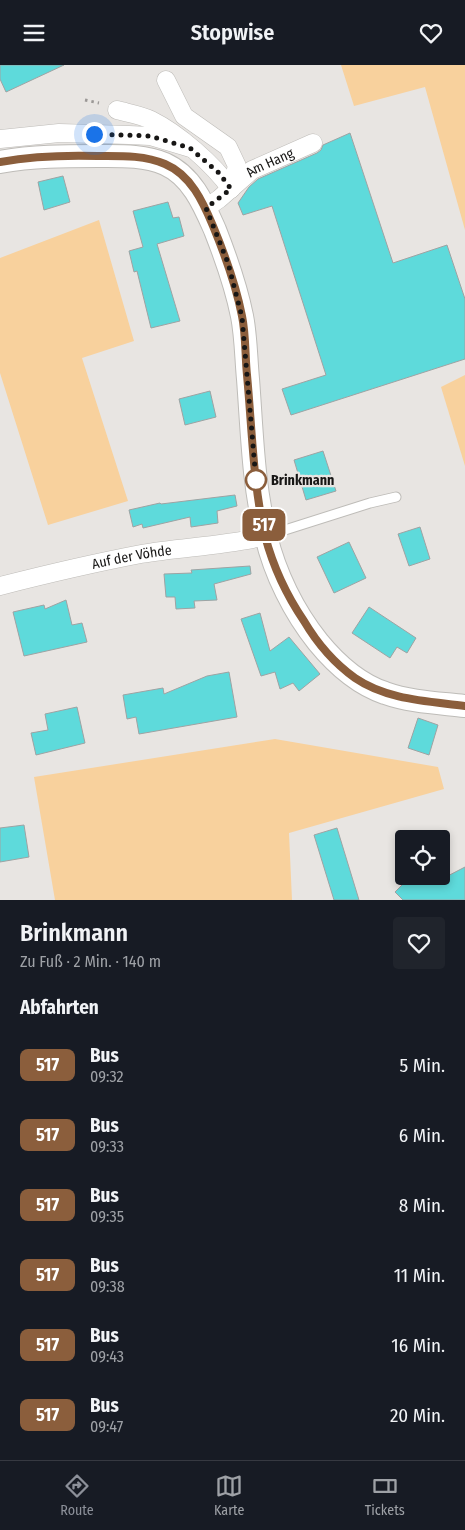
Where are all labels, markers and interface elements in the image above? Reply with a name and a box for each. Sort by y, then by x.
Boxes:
icon: menu [20,19,48,47]
text: Stopwise [191,19,274,46]
icon: heart [417,19,445,47]
your location [82,122,107,147]
street label: Am Hang [242,144,297,181]
marker: Brinkmann [245,469,267,491]
place label: Brinkmann [271,472,334,489]
line badge: 517 [235,509,293,541]
text: 517 [252,514,276,536]
street label: Auf der Vöhde [90,542,173,573]
map controls [395,830,450,885]
button: locate [395,830,450,885]
button: heart [393,917,445,969]
text: Brinkmann [20,919,128,947]
text: Zu Fuß · 2 Min. · 140 m [20,952,161,971]
text: Abfahrten [20,996,99,1019]
text: Bus [90,1044,119,1067]
text: 517 [36,1054,59,1076]
text: 5 Min. [399,1054,445,1077]
text: 09:32 [90,1067,124,1086]
text: Bus [90,1114,119,1137]
text: 517 [36,1124,59,1146]
text: 6 Min. [399,1124,445,1147]
text: 09:33 [90,1137,124,1156]
text: Bus [90,1184,119,1207]
text: 517 [36,1194,59,1216]
text: 8 Min. [399,1194,445,1217]
text: 09:35 [90,1207,124,1226]
text: Bus [90,1254,119,1277]
text: 517 [36,1264,59,1286]
text: 11 Min. [394,1264,445,1287]
text: 09:38 [90,1277,125,1296]
text: Bus [90,1324,119,1347]
text: 517 [36,1334,59,1356]
text: 16 Min. [391,1334,445,1357]
text: 09:43 [90,1347,124,1366]
text: Bus [90,1394,119,1417]
text: 517 [36,1404,59,1426]
text: 20 Min. [390,1404,445,1427]
text: 09:47 [90,1417,123,1436]
tab: Route [60,1472,94,1519]
tab: Karte [214,1472,244,1519]
tab: Tickets [365,1472,405,1519]

